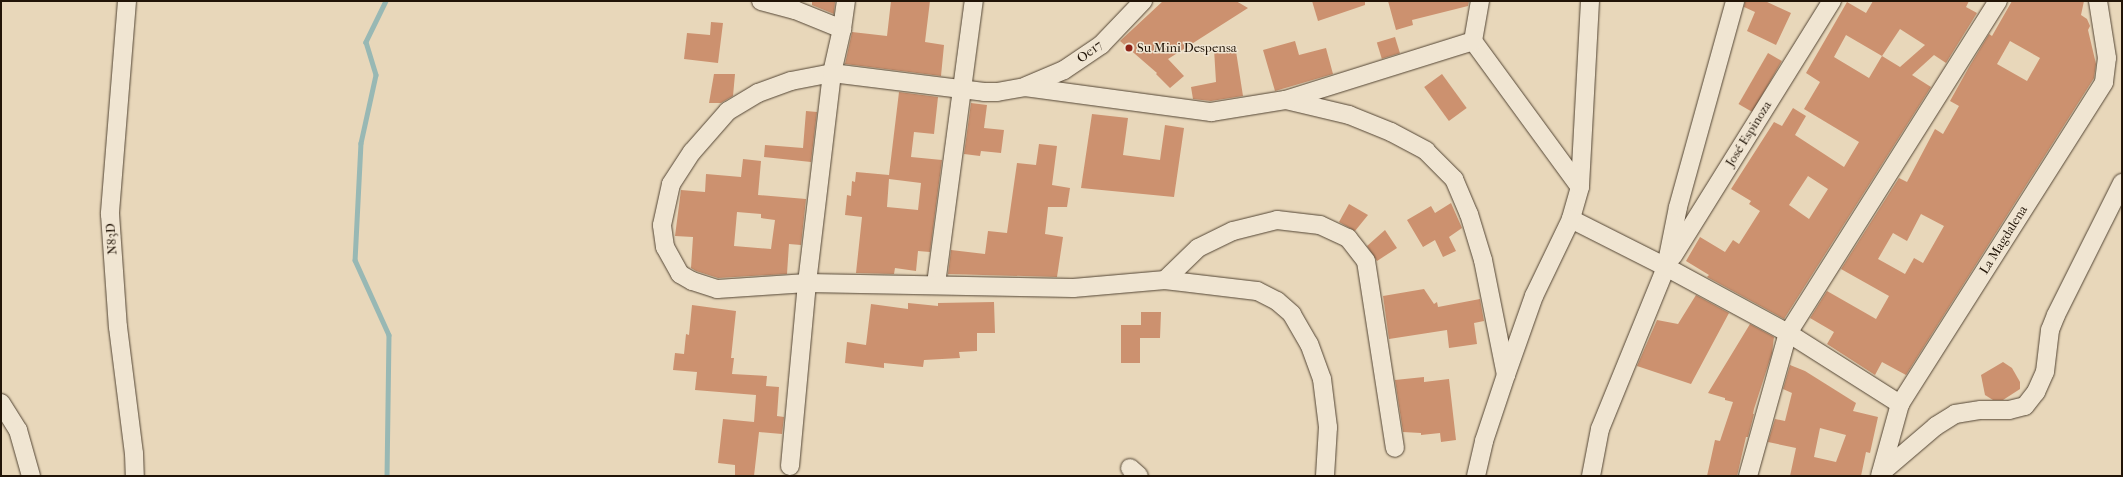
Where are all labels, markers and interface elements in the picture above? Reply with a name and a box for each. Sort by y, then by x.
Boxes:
street label: Oe17 [1074,37,1106,67]
place label: Su Mini Despensa [1137,40,1237,56]
marker: Su Mini Despensa [1124,43,1134,53]
street label: José Espinoza [1723,98,1775,170]
street label: La Magdalena [1977,203,2031,277]
street label: N83D [103,223,121,255]

